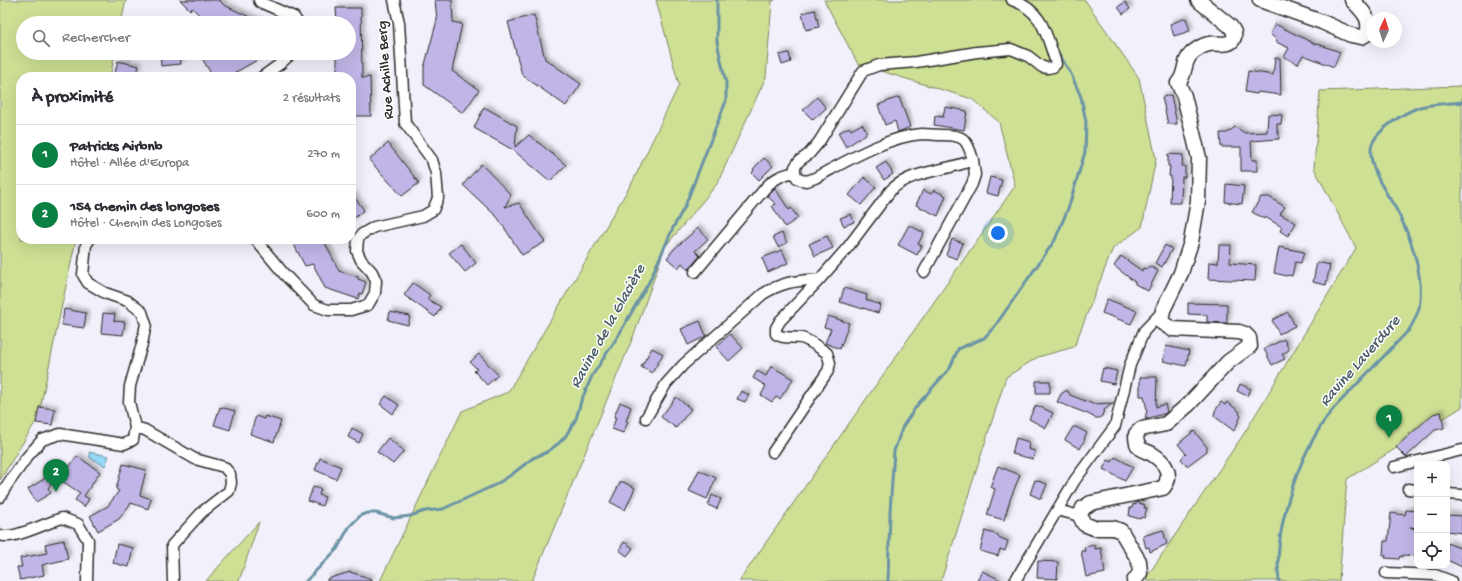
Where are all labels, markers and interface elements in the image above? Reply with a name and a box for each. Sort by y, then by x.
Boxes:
north arrow [1366,12,1402,48]
search box [16,16,356,60]
street label: Rue Achille Berg [374,20,398,120]
icon: search [30,27,52,49]
text: Rechercher [62,29,130,47]
text: À proximité [32,88,113,108]
text: 2 résultats [283,91,340,106]
text: Patricks Airbnb [70,138,163,156]
text: 1 [42,147,48,162]
text: 270 m [307,147,340,162]
text: Hôtel · Allée d'Europa [70,156,189,171]
text: 154 chemin des longoses [70,198,219,216]
text: 2 [42,207,48,222]
text: 600 m [306,207,340,222]
text: Hôtel · Chemin des Longoses [70,216,222,231]
your location [988,223,1008,243]
water label: Ravine de la Glacière [567,261,651,392]
water label: Ravine Laverdure [1316,312,1406,411]
pin: 1 [1376,405,1402,438]
pin: 2 [43,459,69,492]
map controls [1414,461,1450,569]
button: + [1414,461,1450,497]
button: − [1414,497,1450,533]
button: locate [1414,533,1450,569]

